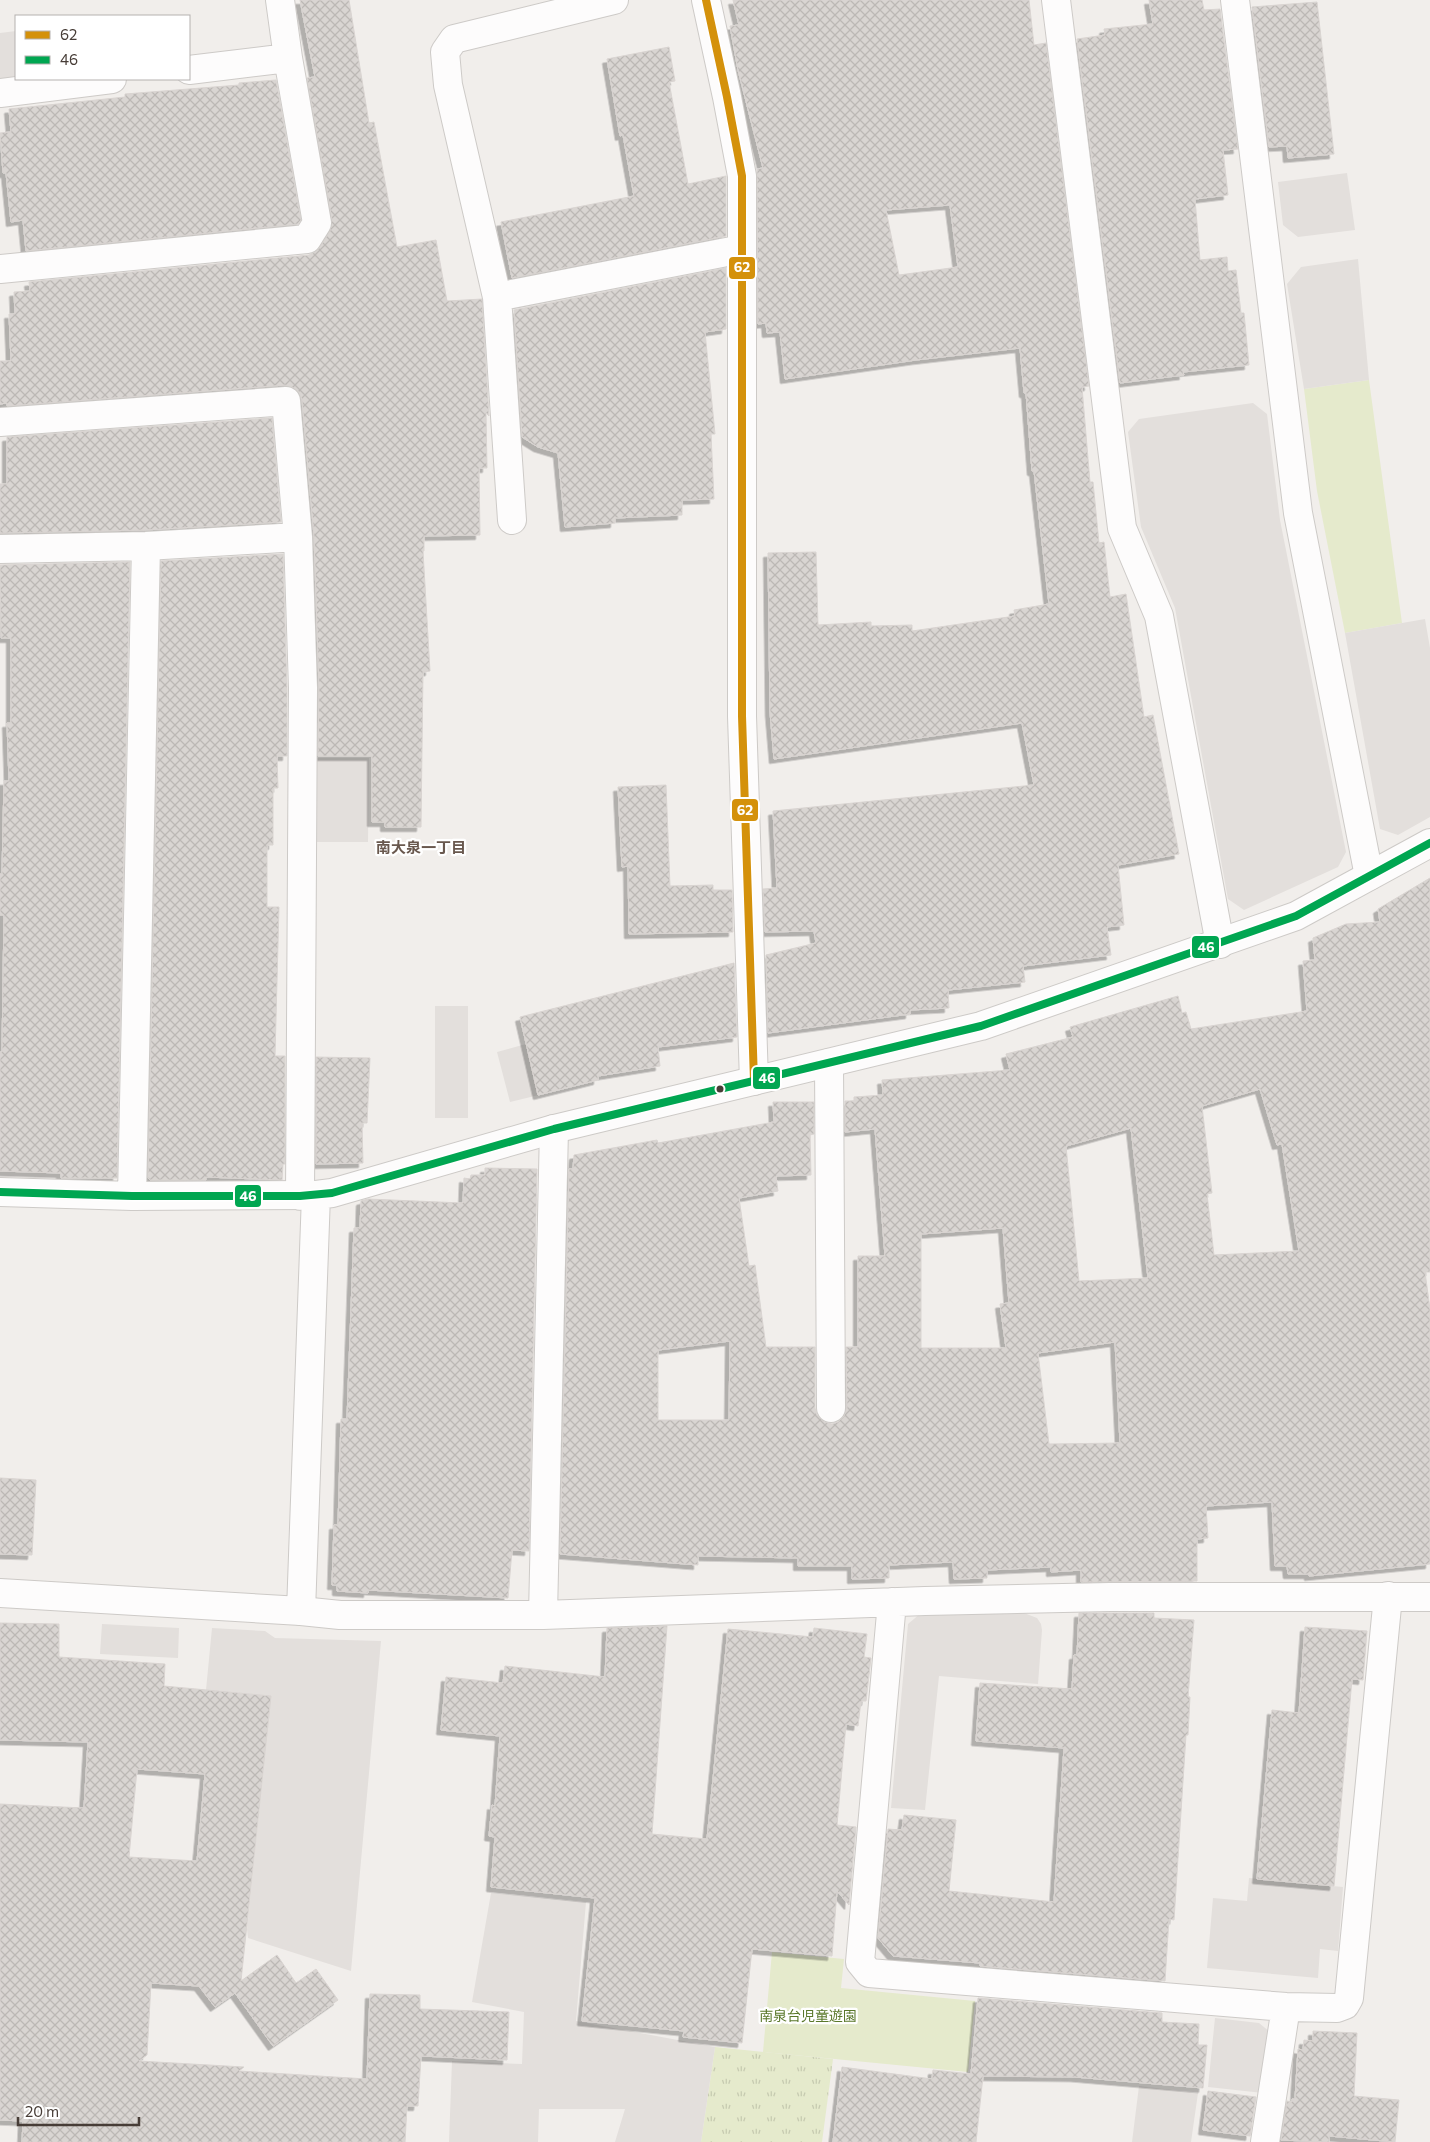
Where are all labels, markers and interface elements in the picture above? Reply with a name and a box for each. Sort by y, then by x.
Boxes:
legend [15,15,190,80]
text: 62 [60,25,77,43]
text: 46 [60,50,78,68]
line badge: 62 [728,256,756,280]
text: 62 [734,258,750,275]
line badge: 62 [731,798,759,822]
text: 62 [737,801,753,818]
district label: 南大泉一丁目 [376,838,466,856]
line badge: 46 [1191,935,1220,959]
text: 46 [1197,938,1215,955]
line badge: 46 [752,1066,781,1090]
text: 46 [758,1069,776,1086]
unlabelled marker [715,1084,725,1094]
line badge: 46 [234,1184,262,1208]
text: 46 [239,1187,257,1204]
park label: 南泉台児童遊園 [759,2007,857,2024]
scale bar [18,2094,139,2126]
text: 20 m [25,2102,59,2120]

